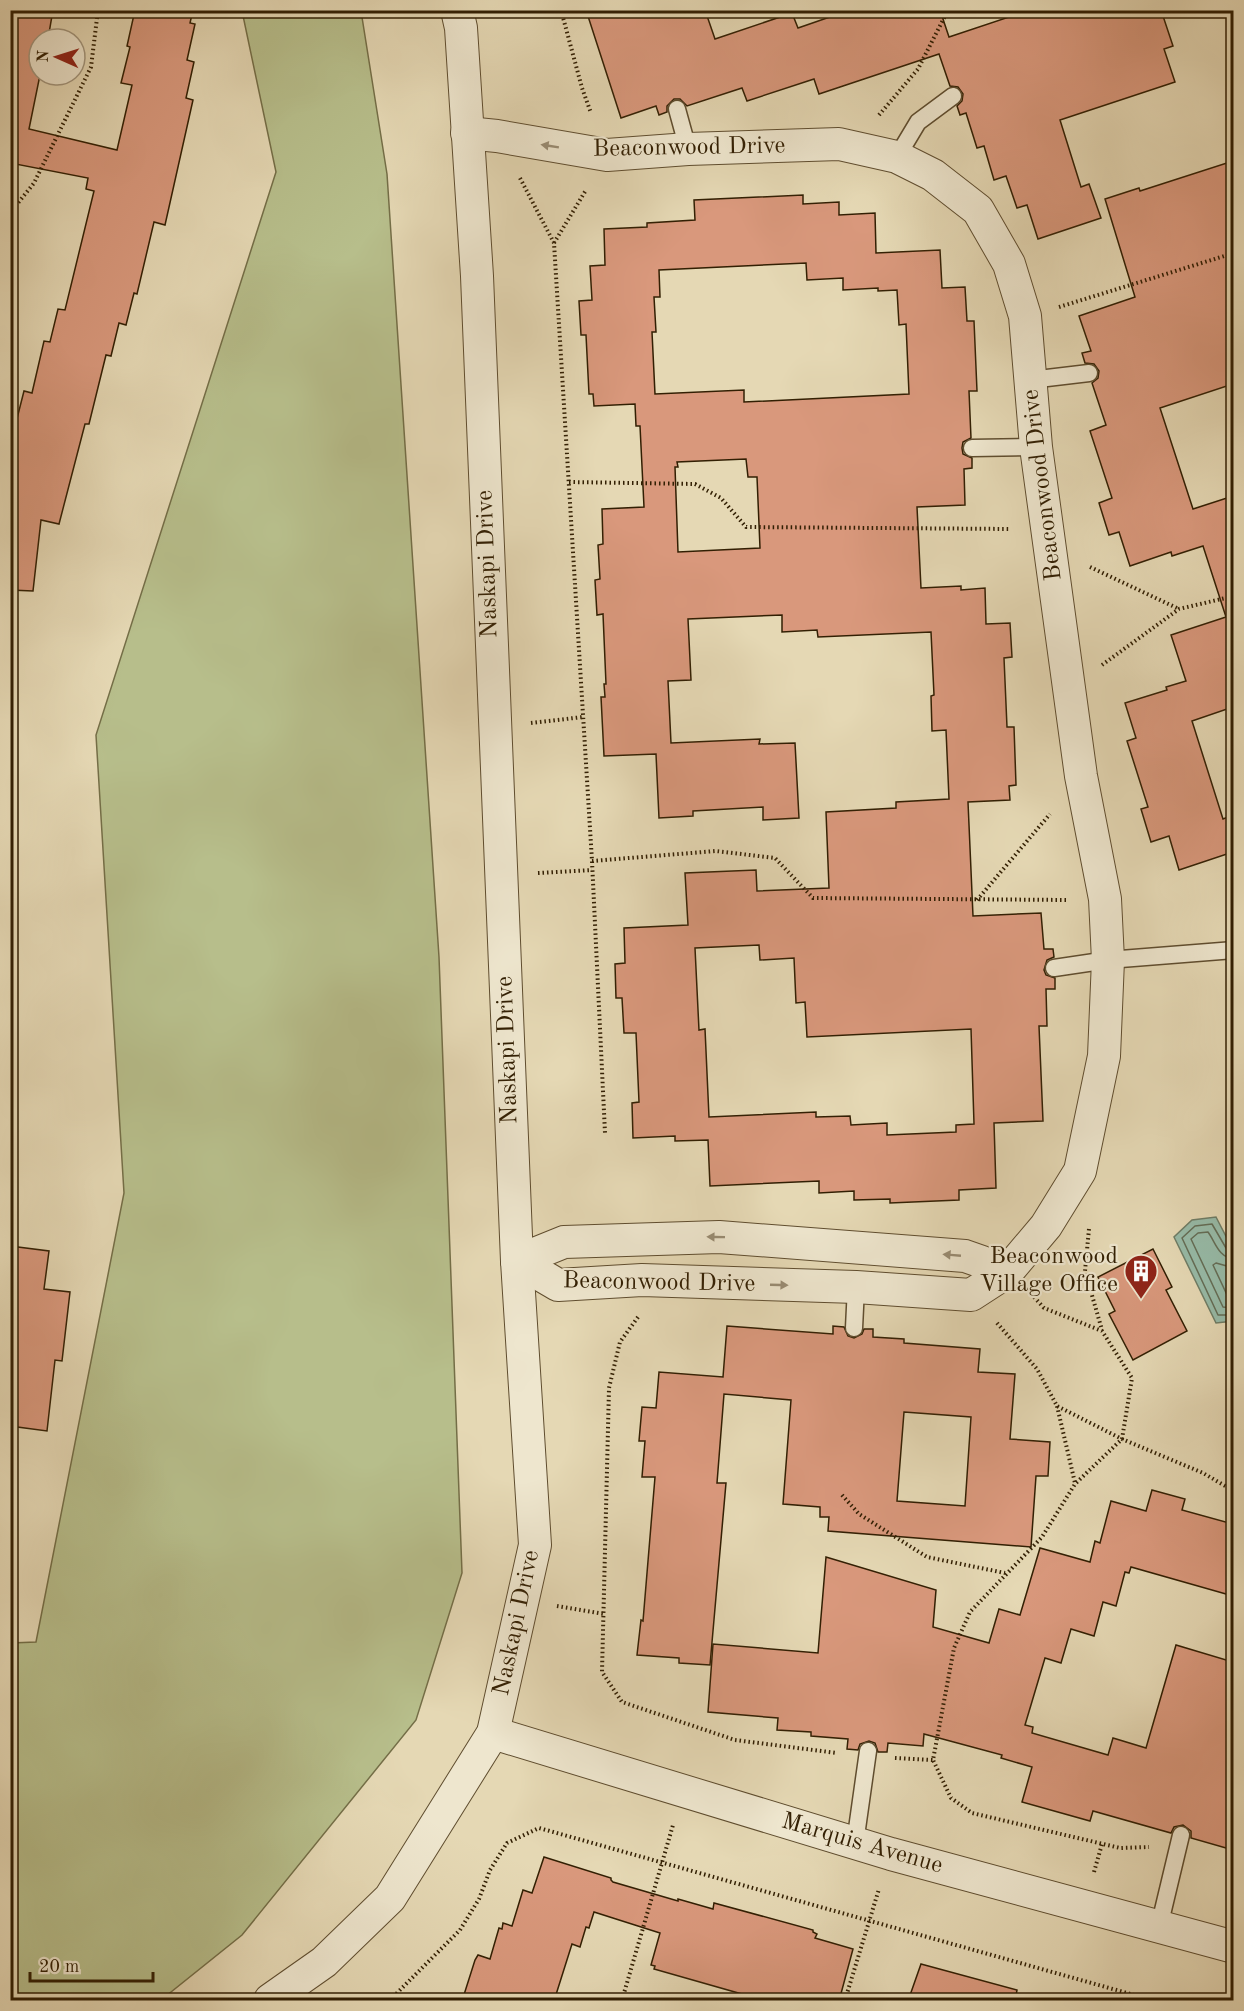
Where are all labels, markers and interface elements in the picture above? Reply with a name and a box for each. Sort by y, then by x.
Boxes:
north arrow [27,27,87,87]
text: N [36,49,52,63]
street label: Beaconwood Drive [592,134,786,162]
one-way arrow [540,141,559,150]
street label: Beaconwood Drive [1019,388,1067,582]
street label: Naskapi Drive [473,489,503,639]
street label: Naskapi Drive [493,975,523,1125]
one-way arrow [706,1232,725,1242]
place label: Beaconwood Village Office [980,1245,1118,1297]
one-way arrow [943,1251,962,1260]
building icon: Beaconwood Village Office [1123,1253,1159,1300]
street label: Beaconwood Drive [562,1269,756,1297]
one-way arrow [769,1280,788,1289]
street label: Naskapi Drive [490,1548,544,1698]
street label: Marquis Avenue [779,1810,945,1878]
scale bar [30,1945,153,1983]
text: 20 m [39,1958,79,1976]

